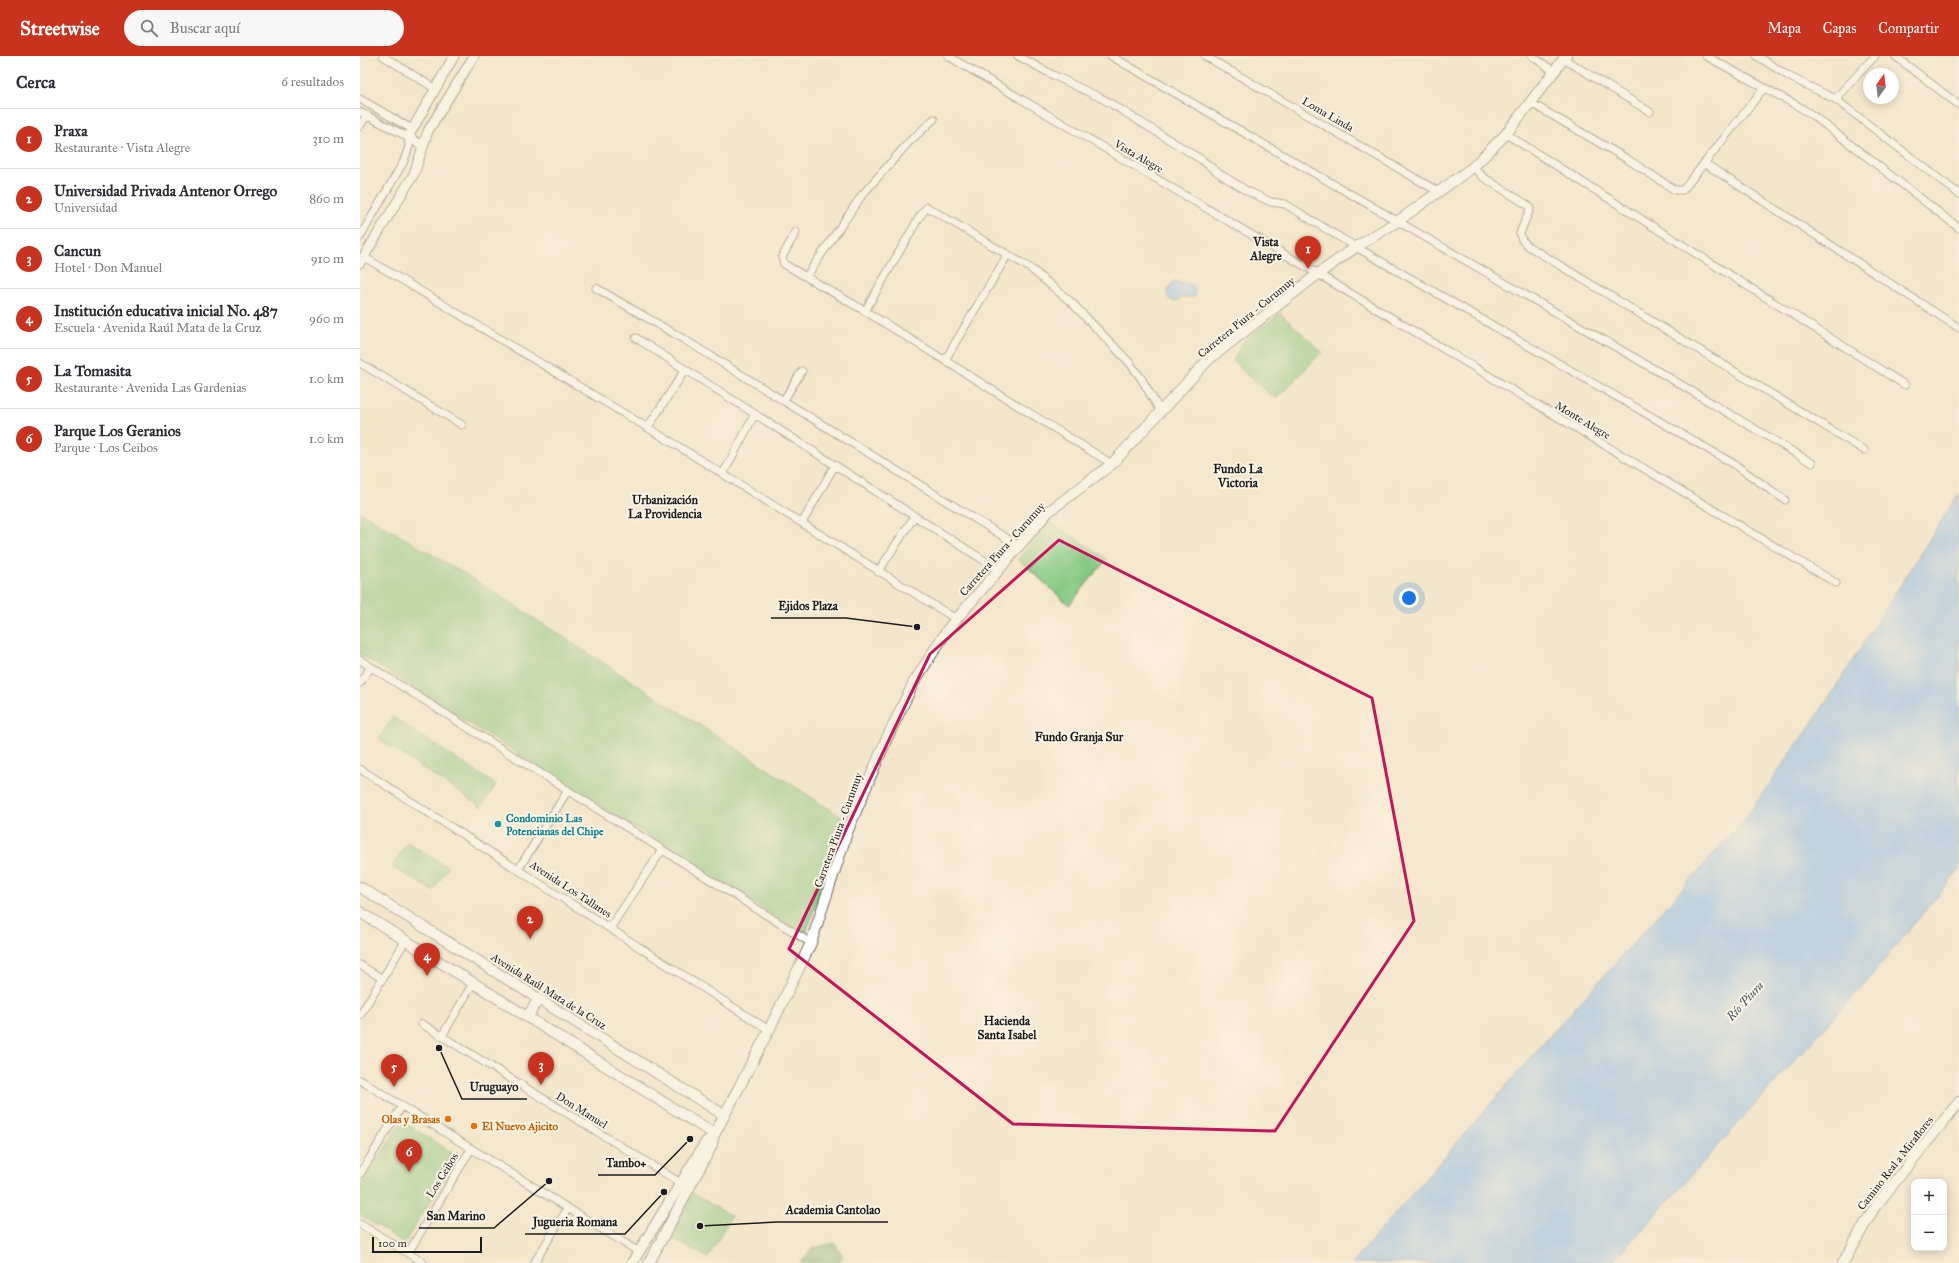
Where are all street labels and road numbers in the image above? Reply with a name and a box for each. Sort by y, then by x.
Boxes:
street label: Loma Linda [1300,94,1356,135]
street label: Vista Alegre [1111,137,1166,176]
street label: Carretera Piura - Curumuy [1195,274,1298,361]
street label: Monte Alegre [1553,399,1613,442]
street label: Carretera Piura - Curumuy [957,499,1048,599]
street label: Carretera Piura - Curumuy [812,770,866,889]
street label: Avenida Los Tallanes [527,858,614,921]
street label: Avenida Raúl Mata de la Cruz [488,950,609,1032]
street label: Don Manuel [554,1090,610,1131]
street label: Camino Real a Miraflores [1855,1114,1936,1213]
street label: Los Ceibos [424,1151,461,1200]

